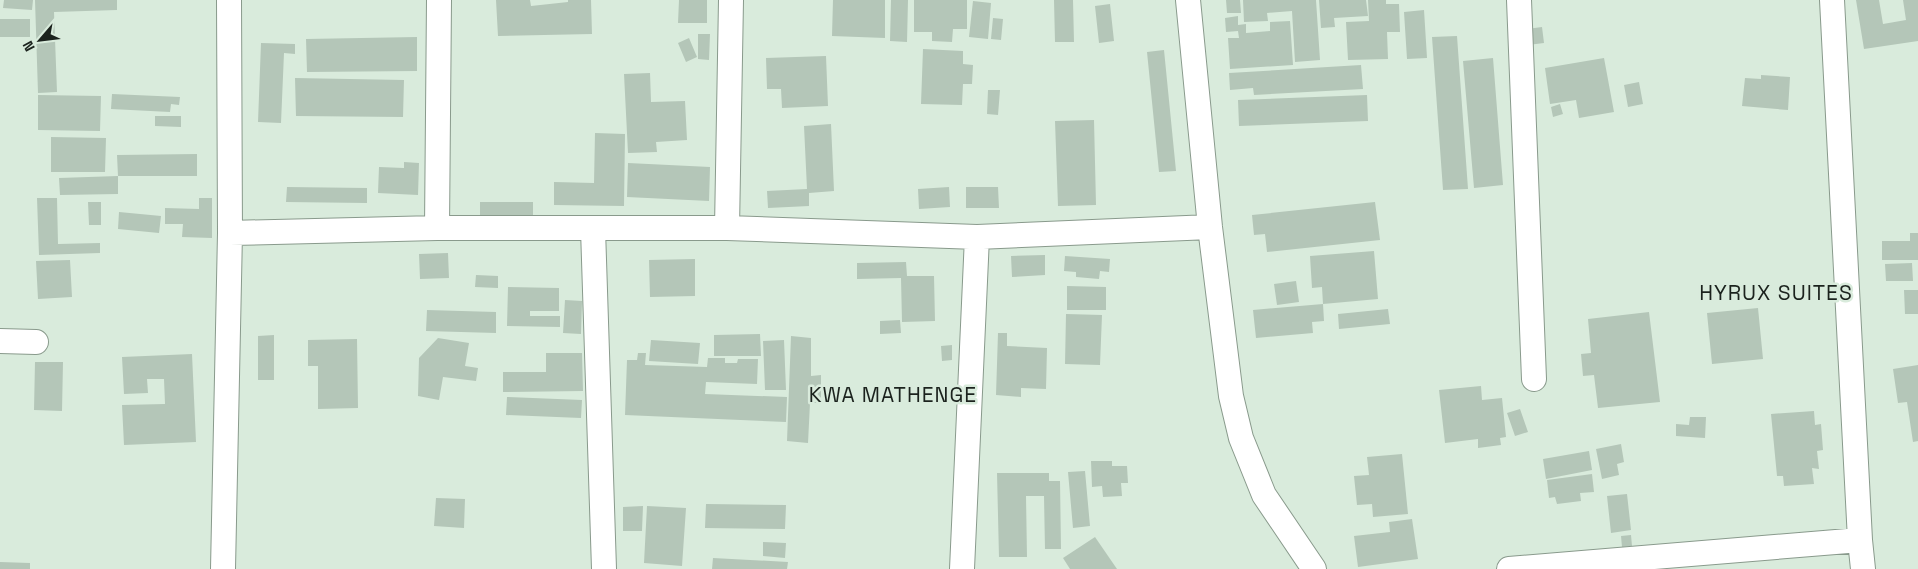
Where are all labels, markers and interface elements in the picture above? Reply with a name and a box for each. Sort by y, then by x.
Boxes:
north arrow [15,15,65,65]
text: N [18,38,39,54]
district label: HYRUX SUITES [1699,279,1853,306]
district label: KWA MATHENGE [809,381,977,408]

